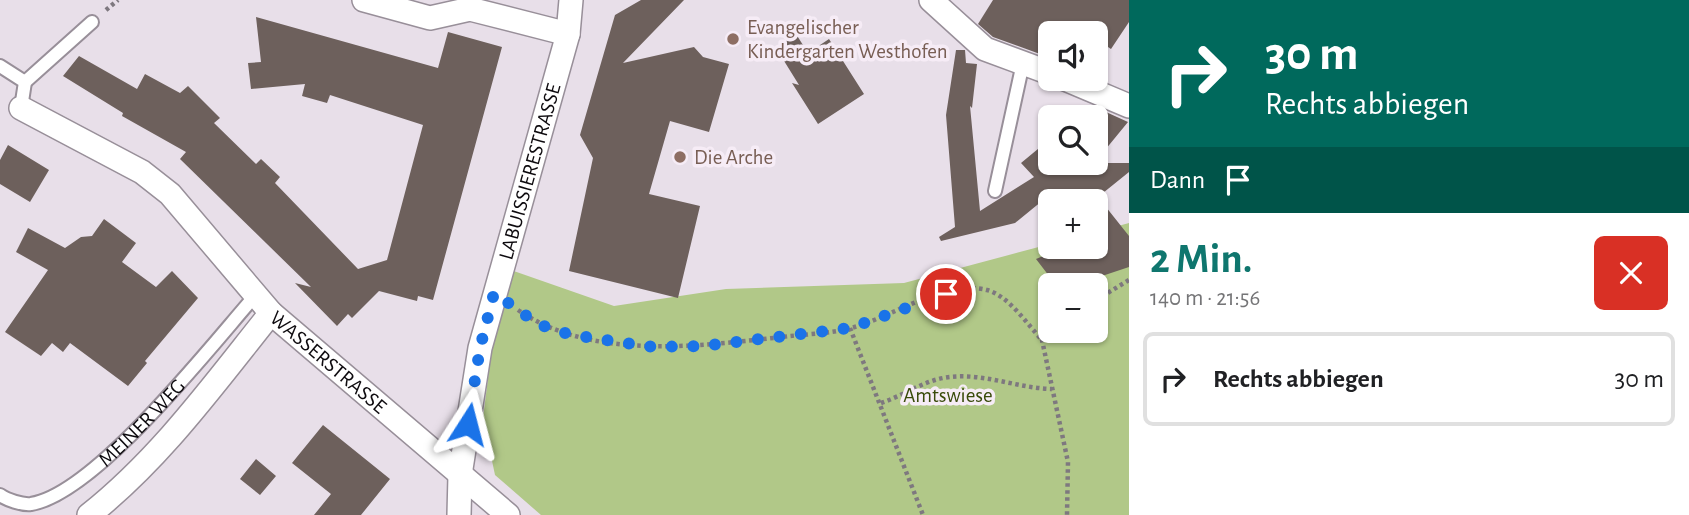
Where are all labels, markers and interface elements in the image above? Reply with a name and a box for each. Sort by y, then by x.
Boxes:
place label: Evangelischer Kindergarten Westhofen [747,17,948,62]
map controls [1038,21,1108,343]
button: sound [1038,21,1108,91]
icon: right [1150,28,1241,119]
text: 30 m [1265,30,1359,79]
marker: Evangelischer Kindergarten Westhofen [725,31,741,47]
street label: LABUISSIERESTRASSE [495,81,564,262]
text: Rechts abbiegen [1265,88,1469,120]
button: search [1038,105,1108,175]
place label: Die Arche [694,147,773,168]
marker: Die Arche [672,149,688,165]
icon: arrive [1219,161,1257,199]
text: Dann [1150,167,1205,193]
button: + [1038,189,1108,259]
button: close [1594,236,1668,310]
text: 2 Min. [1150,238,1252,280]
pin [916,264,976,324]
button: − [1038,273,1108,343]
icon: arrive [927,275,965,313]
text: 140 m · 21:56 [1150,287,1260,310]
street label: WASSERSTRASSE [266,307,391,417]
icon: right [1154,360,1192,398]
text: Rechts abbiegen [1213,366,1384,392]
text: 30 m [1614,366,1664,392]
street label: MEINER WEG [94,375,189,470]
park label: Amtswiese [903,385,993,406]
position arrow [431,387,505,461]

